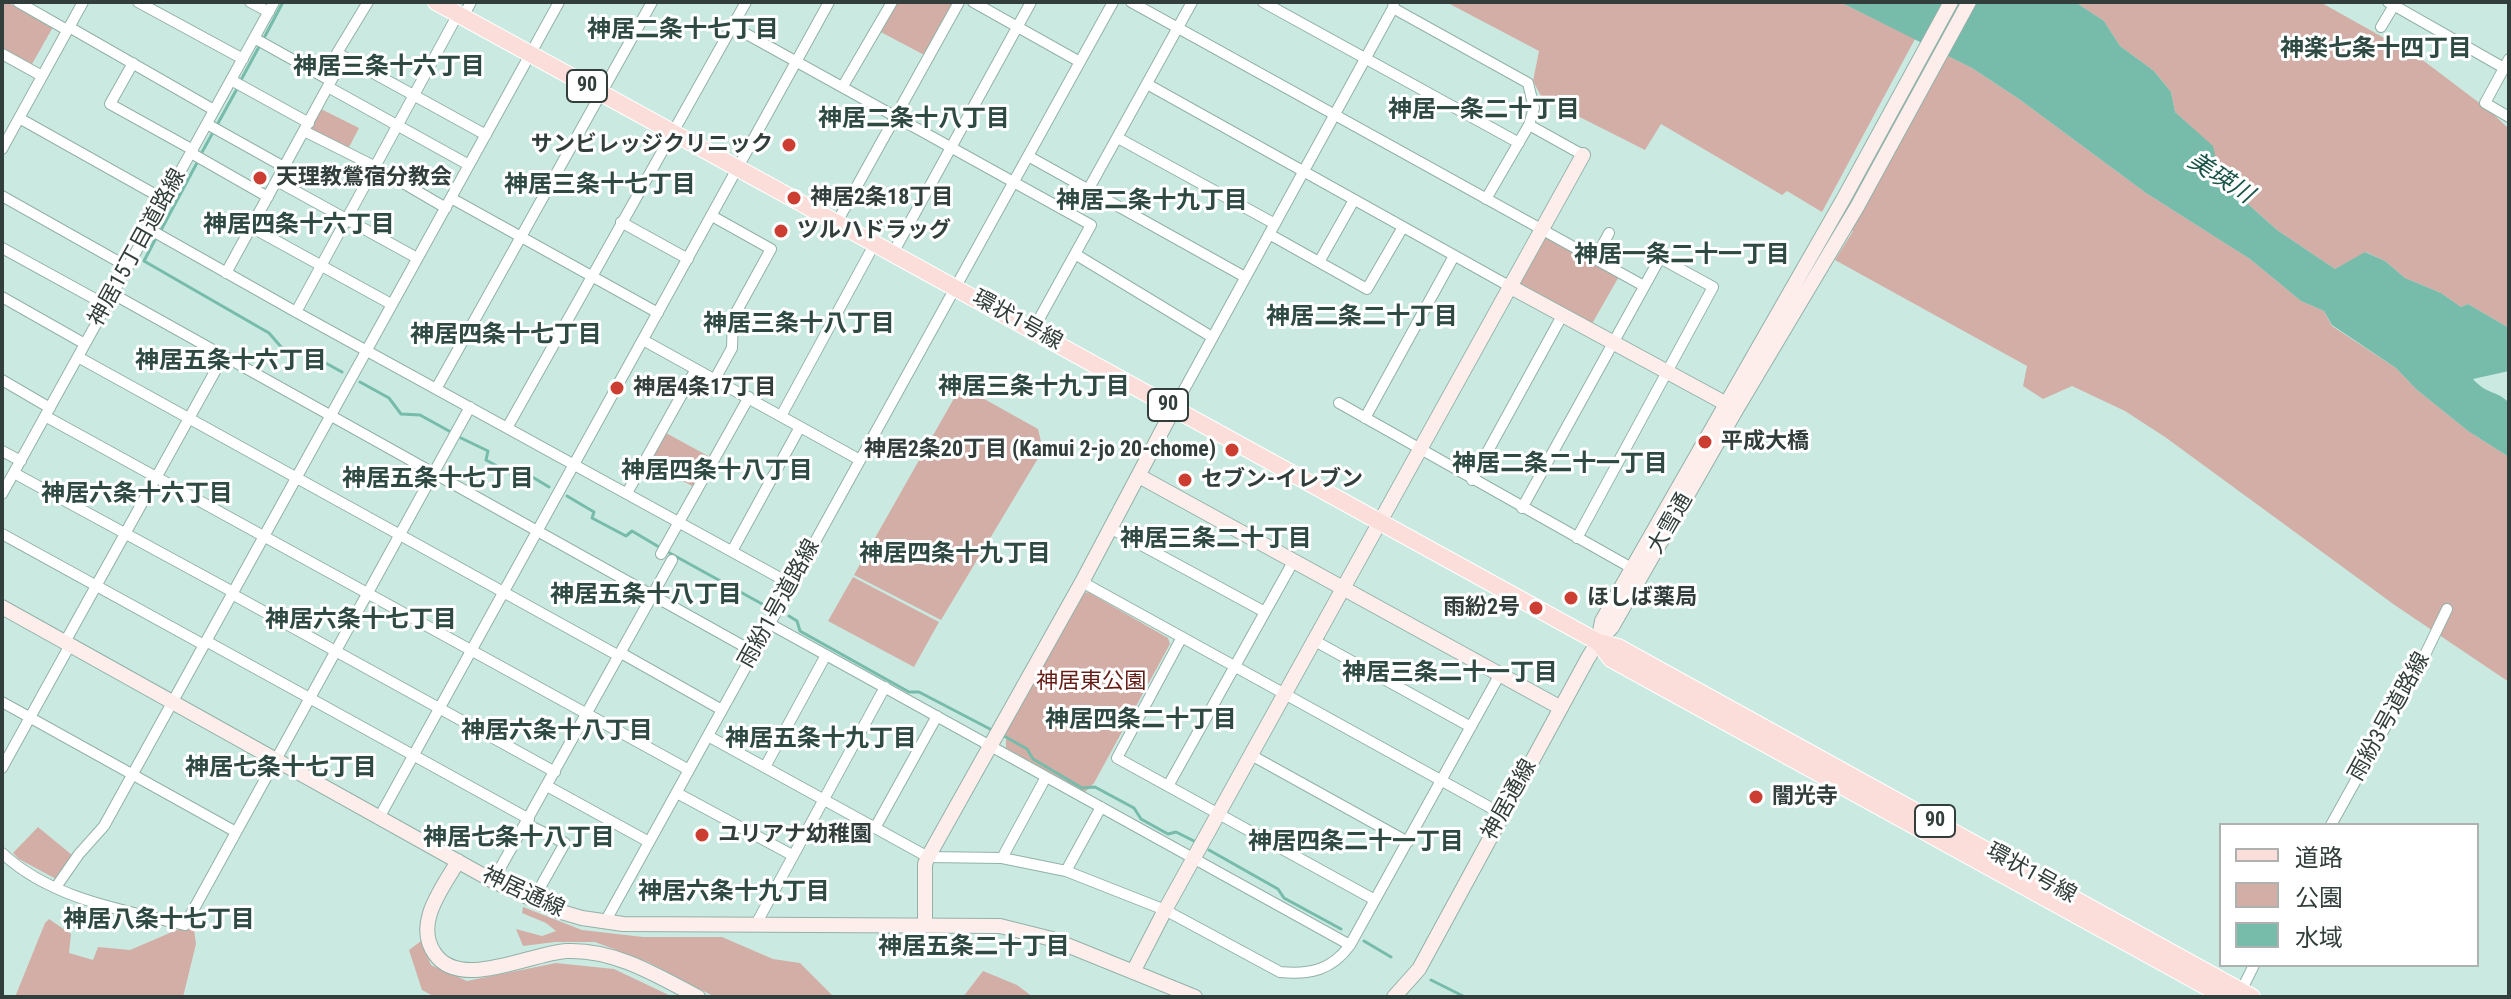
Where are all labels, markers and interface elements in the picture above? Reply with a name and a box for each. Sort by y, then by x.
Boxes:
district label: 神居二条十七丁目 [587,17,779,45]
district label: 神楽七条十四丁目 [2280,36,2472,64]
district label: 神居三条十六丁目 [293,54,485,82]
road number: 90 [567,70,607,102]
district label: 神居一条二十丁目 [1388,97,1580,125]
district label: 神居二条十八丁目 [818,106,1010,134]
place label: サンビレッジクリニック [531,132,773,158]
marker: サンビレッジクリニック [780,136,798,154]
water label: 美瑛川 [2182,147,2258,211]
street label: 神居15丁目道路線 [84,165,192,331]
place label: 天理教鶯宿分教会 [276,165,452,191]
marker: 天理教鶯宿分教会 [251,169,269,187]
district label: 神居三条十七丁目 [504,172,696,200]
place label: 神居2条18丁目 [810,185,953,211]
district label: 神居二条十九丁目 [1056,188,1248,216]
marker: 神居2条18丁目 [785,189,803,207]
district label: 神居四条十六丁目 [203,212,395,240]
place label: ツルハドラッグ [797,218,951,244]
marker: ツルハドラッグ [772,222,790,240]
district label: 神居一条二十一丁目 [1574,242,1790,270]
street label: 環状1号線 [967,285,1067,357]
district label: 神居二条二十丁目 [1266,304,1458,332]
district label: 神居三条十八丁目 [703,311,895,339]
district label: 神居四条十七丁目 [410,322,602,350]
district label: 神居五条十六丁目 [135,348,327,376]
district label: 神居三条十九丁目 [938,374,1130,402]
place label: 神居4条17丁目 [633,375,776,401]
marker: 神居4条17丁目 [608,379,626,397]
road number: 90 [1148,389,1188,421]
place label: 平成大橋 [1721,429,1809,455]
marker: 平成大橋 [1696,433,1714,451]
place label: 神居2条20丁目 (Kamui 2-jo 20-chome) [864,437,1216,463]
marker: 神居2条20丁目 (Kamui 2-jo 20-chome) [1223,441,1241,459]
district label: 神居二条二十一丁目 [1452,451,1668,479]
district label: 神居四条十八丁目 [621,458,813,486]
district label: 神居五条十七丁目 [342,466,534,494]
place label: セブン-イレブン [1201,467,1363,493]
marker: セブン-イレブン [1176,471,1194,489]
district label: 神居六条十六丁目 [41,481,233,509]
street label: 大雪通 [1643,489,1699,559]
district label: 神居三条二十丁目 [1120,526,1312,554]
street label: 雨紛1号道路線 [734,535,826,673]
district label: 神居四条十九丁目 [859,541,1051,569]
district label: 神居五条十八丁目 [550,582,742,610]
place label: ほしば薬局 [1587,585,1697,611]
marker: ほしば薬局 [1562,589,1580,607]
place label: 雨紛2号 [1443,595,1520,621]
marker: 雨紛2号 [1527,599,1545,617]
district label: 神居六条十七丁目 [265,607,457,635]
street label: 雨紛3号道路線 [2344,648,2436,786]
district label: 神居三条二十一丁目 [1342,660,1558,688]
park label: 神居東公園 [1036,669,1146,695]
district label: 神居四条二十丁目 [1045,707,1237,735]
district label: 神居六条十八丁目 [461,718,653,746]
district label: 神居五条十九丁目 [725,726,917,754]
district label: 神居七条十七丁目 [185,755,377,783]
street label: 神居通線 [1477,755,1543,845]
place label: 闇光寺 [1772,784,1838,810]
marker: 闇光寺 [1747,788,1765,806]
road number: 90 [1915,805,1955,837]
place label: ユリアナ幼稚園 [718,822,872,848]
legend [2219,823,2479,967]
district label: 神居七条十八丁目 [423,825,615,853]
marker: ユリアナ幼稚園 [693,826,711,844]
district label: 神居四条二十一丁目 [1248,829,1464,857]
street label: 環状1号線 [1981,838,2081,910]
text: 道路 [2295,844,2343,872]
street label: 神居通線 [478,862,568,924]
district label: 神居六条十九丁目 [638,879,830,907]
text: 公園 [2295,884,2343,912]
district label: 神居八条十七丁目 [63,907,255,935]
text: 水域 [2295,924,2343,952]
district label: 神居五条二十丁目 [878,934,1070,962]

